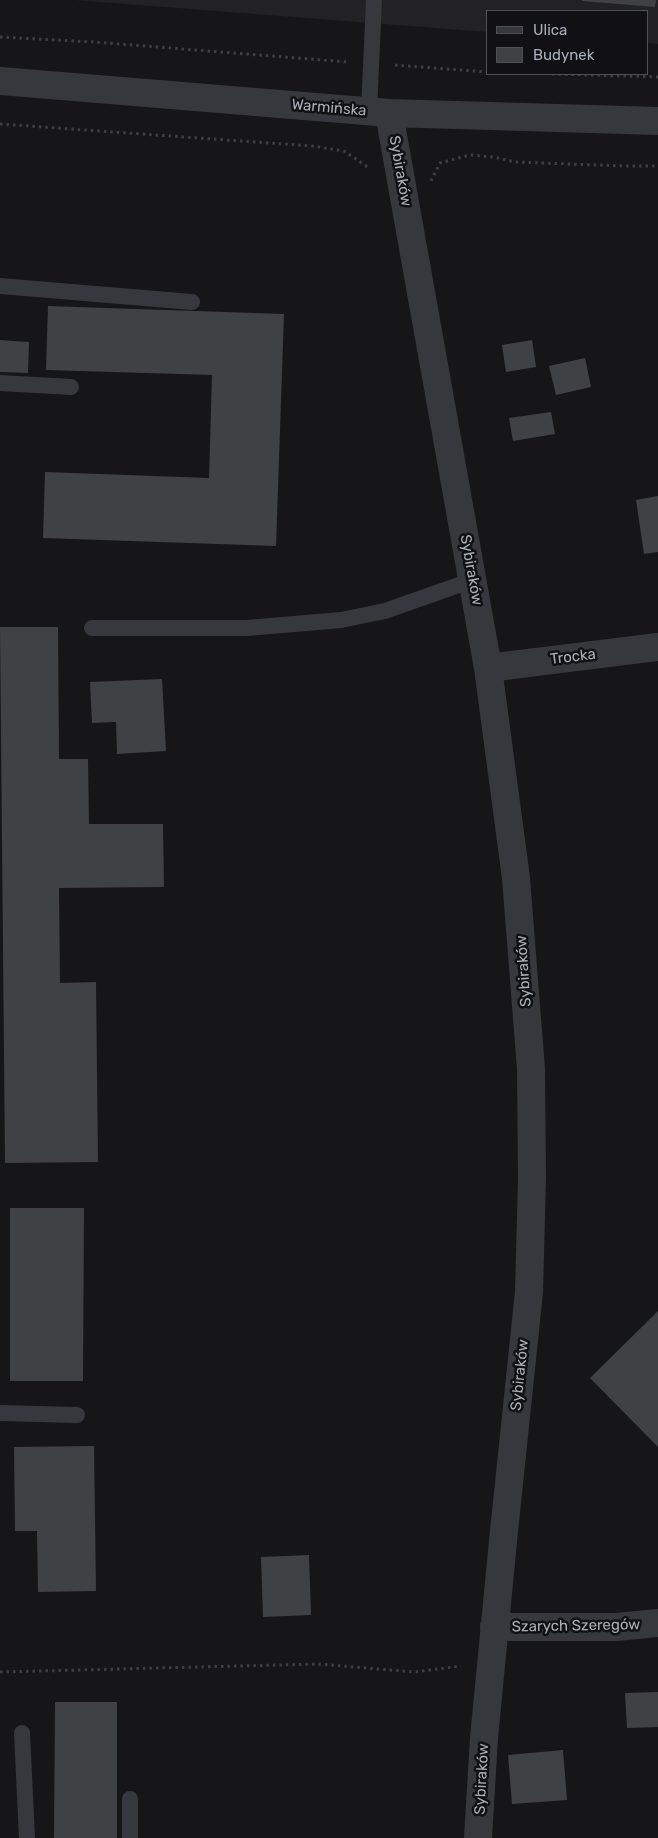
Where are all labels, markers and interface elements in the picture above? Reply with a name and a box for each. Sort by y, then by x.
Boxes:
legend [486,10,648,75]
text: Ulica [533,21,567,39]
text: Budynek [533,46,595,64]
street label: Warmińska [291,96,367,120]
street label: Sybiraków [385,134,415,208]
street label: Sybiraków [456,533,486,607]
street label: Trocka [549,645,597,669]
street label: Sybiraków [513,935,535,1007]
street label: Sybiraków [507,1338,533,1412]
street label: Szarych Szeregów [512,1616,640,1636]
street label: Sybiraków [471,1743,493,1815]

